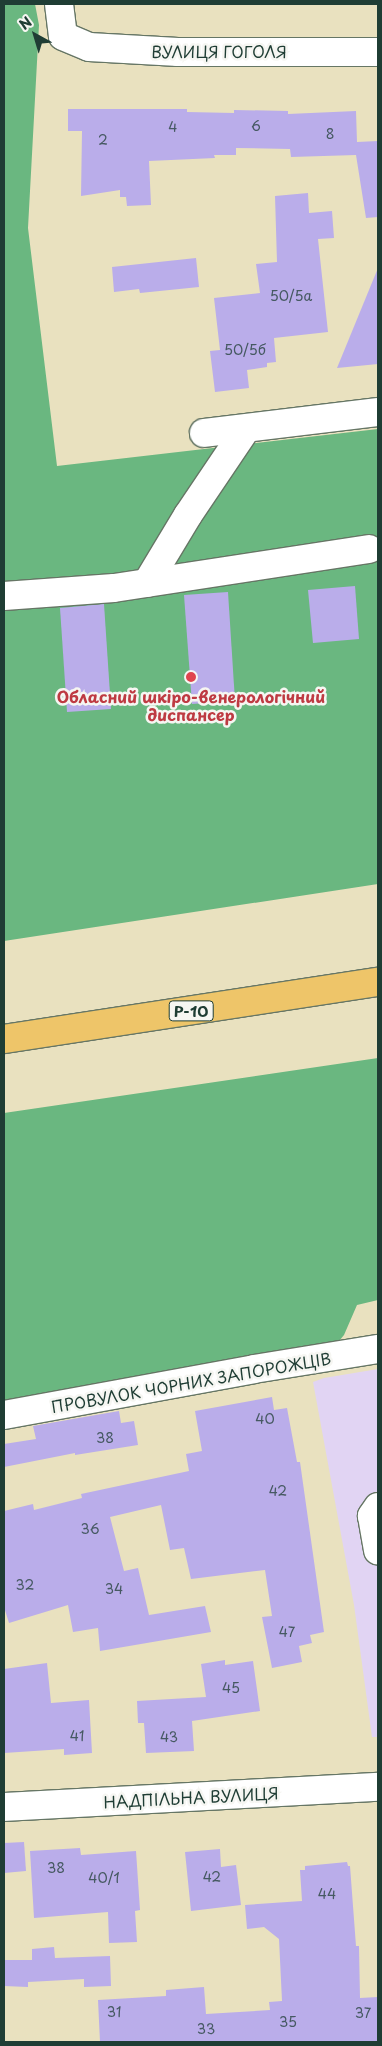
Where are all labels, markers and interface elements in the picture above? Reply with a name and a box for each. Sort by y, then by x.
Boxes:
north arrow [10,10,60,60]
text: N [14,11,36,35]
street label: ВУЛИЦЯ ГОГОЛЯ [150,41,288,61]
house number: 6 [251,118,261,134]
house number: 4 [168,119,178,135]
house number: 8 [326,126,334,142]
house number: 2 [98,132,108,148]
house number: 50/5а [270,288,312,304]
house number: 50/5б [224,342,266,358]
marker: Обласний шкіро-венерологічний диспансер [184,670,198,684]
place label: Обласний шкіро-венерологічний диспансер [56,686,326,724]
road number: Р-10 [168,998,214,1024]
street label: ПРОВУЛОК ЧОРНИХ ЗАПОРОЖЦІВ [49,1348,333,1416]
house number: 40 [255,1411,275,1427]
house number: 38 [96,1430,114,1446]
house number: 42 [269,1483,287,1499]
house number: 36 [80,1521,100,1537]
house number: 32 [16,1577,34,1593]
house number: 34 [105,1581,123,1597]
house number: 47 [279,1624,295,1640]
house number: 45 [222,1680,240,1696]
house number: 41 [70,1728,84,1744]
house number: 43 [160,1729,178,1745]
street label: НАДПІЛЬНА ВУЛИЦЯ [103,1783,279,1811]
house number: 38 [47,1860,65,1876]
house number: 42 [203,1869,221,1885]
house number: 40/1 [88,1870,120,1886]
house number: 44 [318,1886,336,1902]
house number: 31 [107,2004,121,2020]
house number: 37 [355,2005,371,2021]
house number: 35 [279,2014,297,2030]
house number: 33 [197,2021,215,2037]

